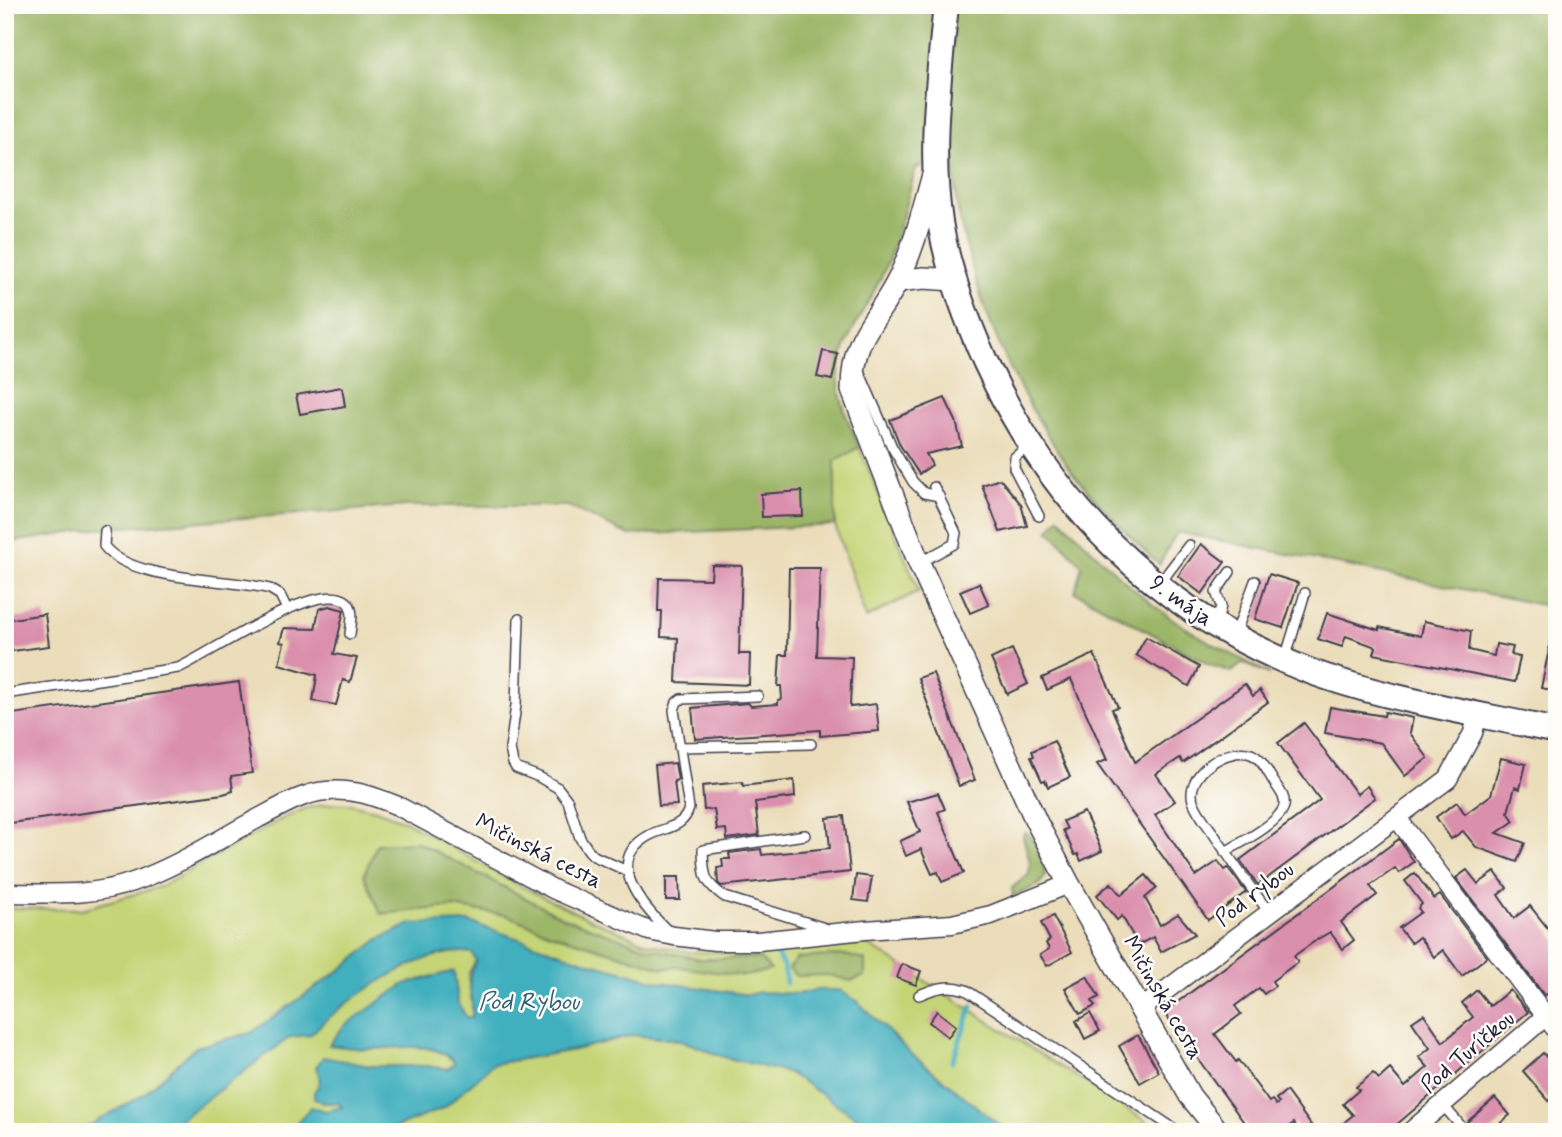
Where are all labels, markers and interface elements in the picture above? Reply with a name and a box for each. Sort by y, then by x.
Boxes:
street label: 9. mája [1143,569,1218,634]
street label: Mičinská cesta [470,807,607,897]
street label: Pod rybou [1210,855,1301,934]
street label: Mičinská cesta [1115,931,1210,1065]
water label: Pod Rybou [479,987,581,1018]
street label: Pod Turíčkou [1415,1004,1522,1101]

